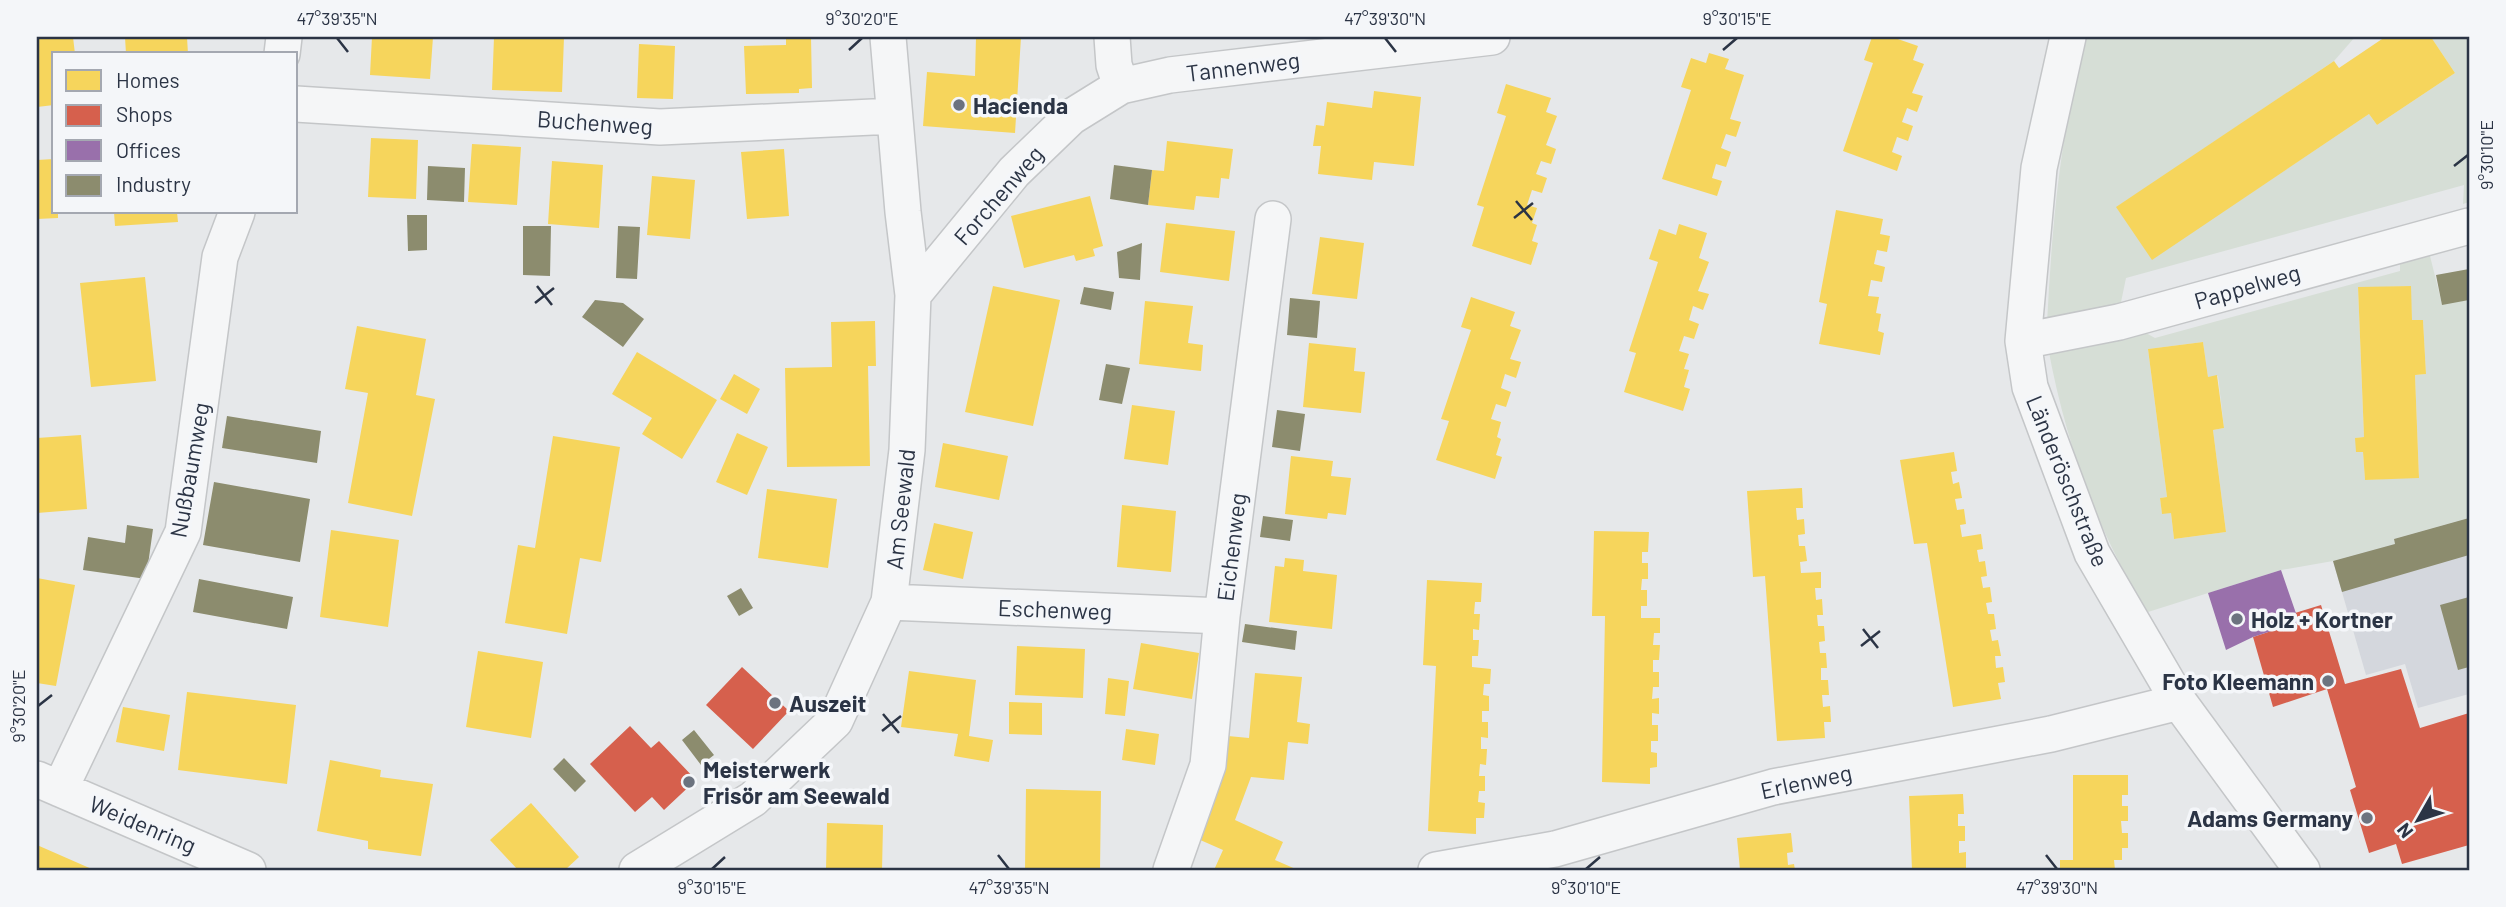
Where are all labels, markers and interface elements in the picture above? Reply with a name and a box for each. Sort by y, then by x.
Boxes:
text: 47°39'35"N [296,7,378,29]
text: 9°30'20"E [825,7,899,29]
text: 47°39'30"N [1344,7,1426,29]
text: 9°30'15"E [1702,7,1772,29]
street label: Tannenweg [1185,45,1301,87]
legend [52,52,298,214]
text: Homes [116,67,180,92]
place label: Hacienda [973,91,1068,119]
marker: Hacienda [951,97,967,113]
text: Shops [116,101,173,126]
street label: Buchenweg [536,104,654,140]
text: 9°30'10"E [2475,120,2497,190]
text: Offices [116,137,181,162]
street label: Forchenweg [947,140,1049,250]
text: Industry [116,171,191,196]
street label: Pappelweg [2191,258,2303,314]
street label: Länderöschstraße [2021,391,2115,571]
street label: Nußbaumweg [163,400,215,540]
street label: Am Seewald [880,447,920,571]
street label: Eichenweg [1210,491,1252,603]
street label: Eschenweg [997,593,1113,625]
place label: Holz + Kortner [2251,605,2393,633]
marker: Holz + Kortner [2229,611,2245,627]
place label: Foto Kleemann [2162,667,2314,695]
text: 9°30'20"E [7,669,29,743]
marker: Foto Kleemann [2320,673,2336,689]
place label: Auszeit [789,689,866,717]
marker: Auszeit [767,695,783,711]
place label: Meisterwerk Frisör am Seewald [703,755,890,809]
street label: Erlenweg [1758,758,1854,804]
marker: Meisterwerk Frisör am Seewald [681,774,697,790]
north arrow [2384,785,2454,855]
street label: Weidenring [85,789,201,859]
place label: Adams Germany [2187,804,2353,832]
marker: Adams Germany [2359,810,2375,826]
text: N [2391,819,2417,843]
text: 9°30'15"E [677,876,747,898]
text: 47°39'35"N [968,876,1050,898]
text: 9°30'10"E [1551,876,1621,898]
text: 47°39'30"N [2016,876,2098,898]

